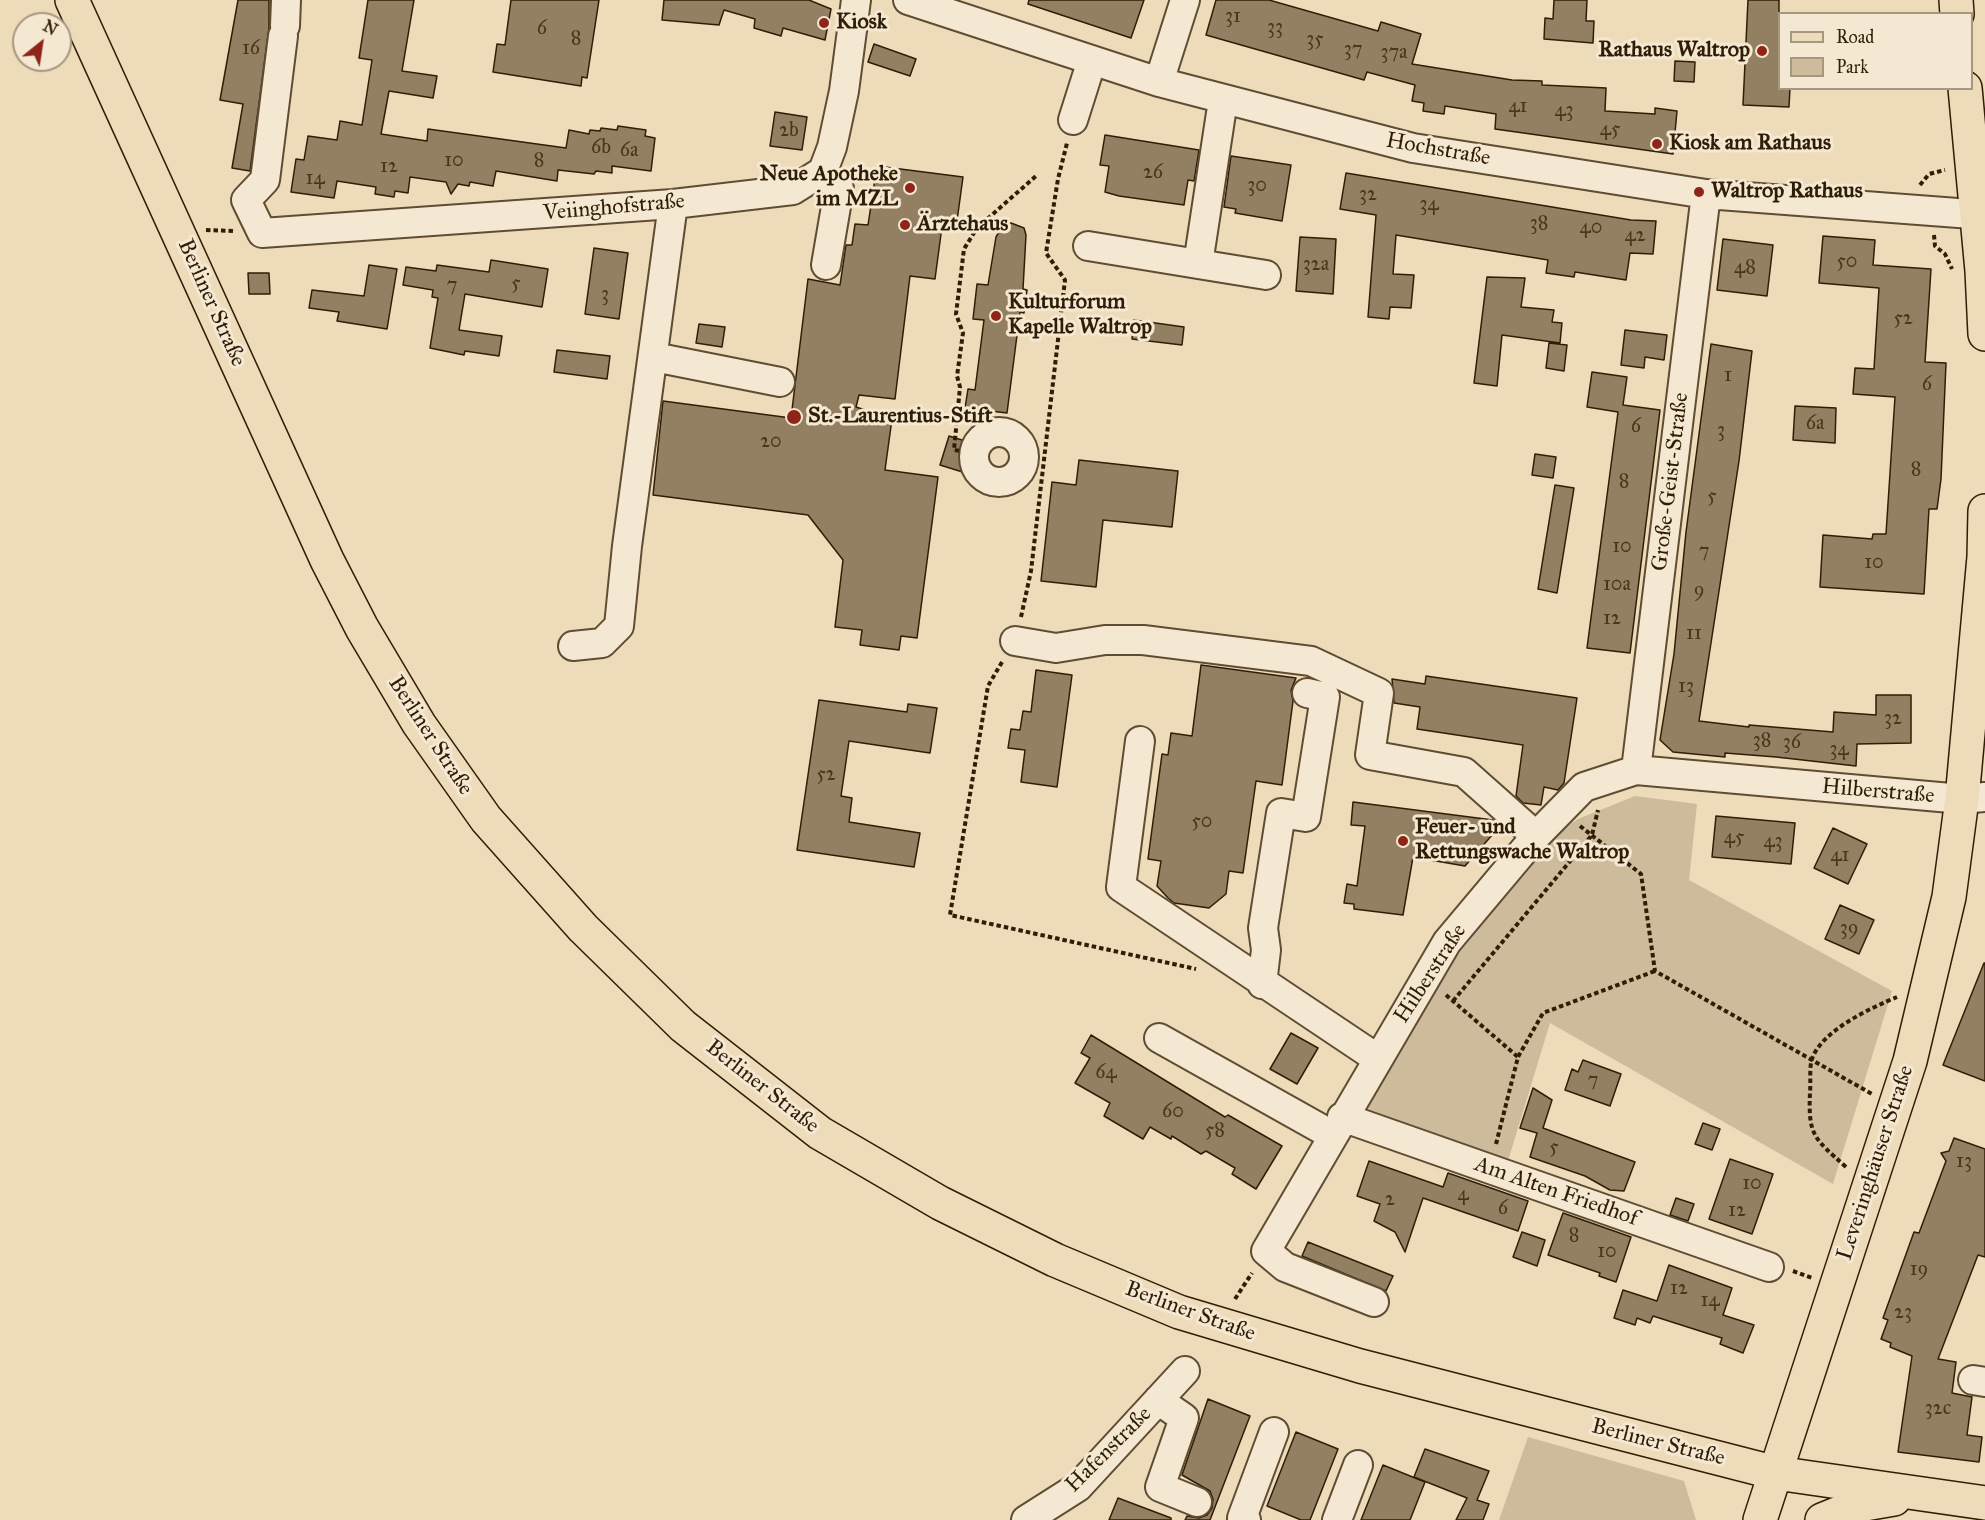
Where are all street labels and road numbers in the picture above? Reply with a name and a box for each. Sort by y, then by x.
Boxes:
street label: Hochstraße [1384,128,1492,172]
street label: Veiinghofstraße [542,189,686,227]
street label: Berliner Straße [171,235,251,371]
street label: Große-Geist-Straße [1647,391,1695,573]
street label: Berliner Straße [382,672,478,800]
street label: Hilberstraße [1821,774,1935,810]
street label: Hilberstraße [1389,919,1473,1029]
street label: Berliner Straße [700,1035,824,1139]
street label: Leveringhäuser Straße [1832,1062,1920,1264]
street label: Am Alten Friedhof [1471,1152,1641,1232]
street label: Berliner Straße [1121,1276,1259,1348]
street label: Hafenstraße [1061,1402,1157,1498]
street label: Berliner Straße [1589,1414,1727,1472]

